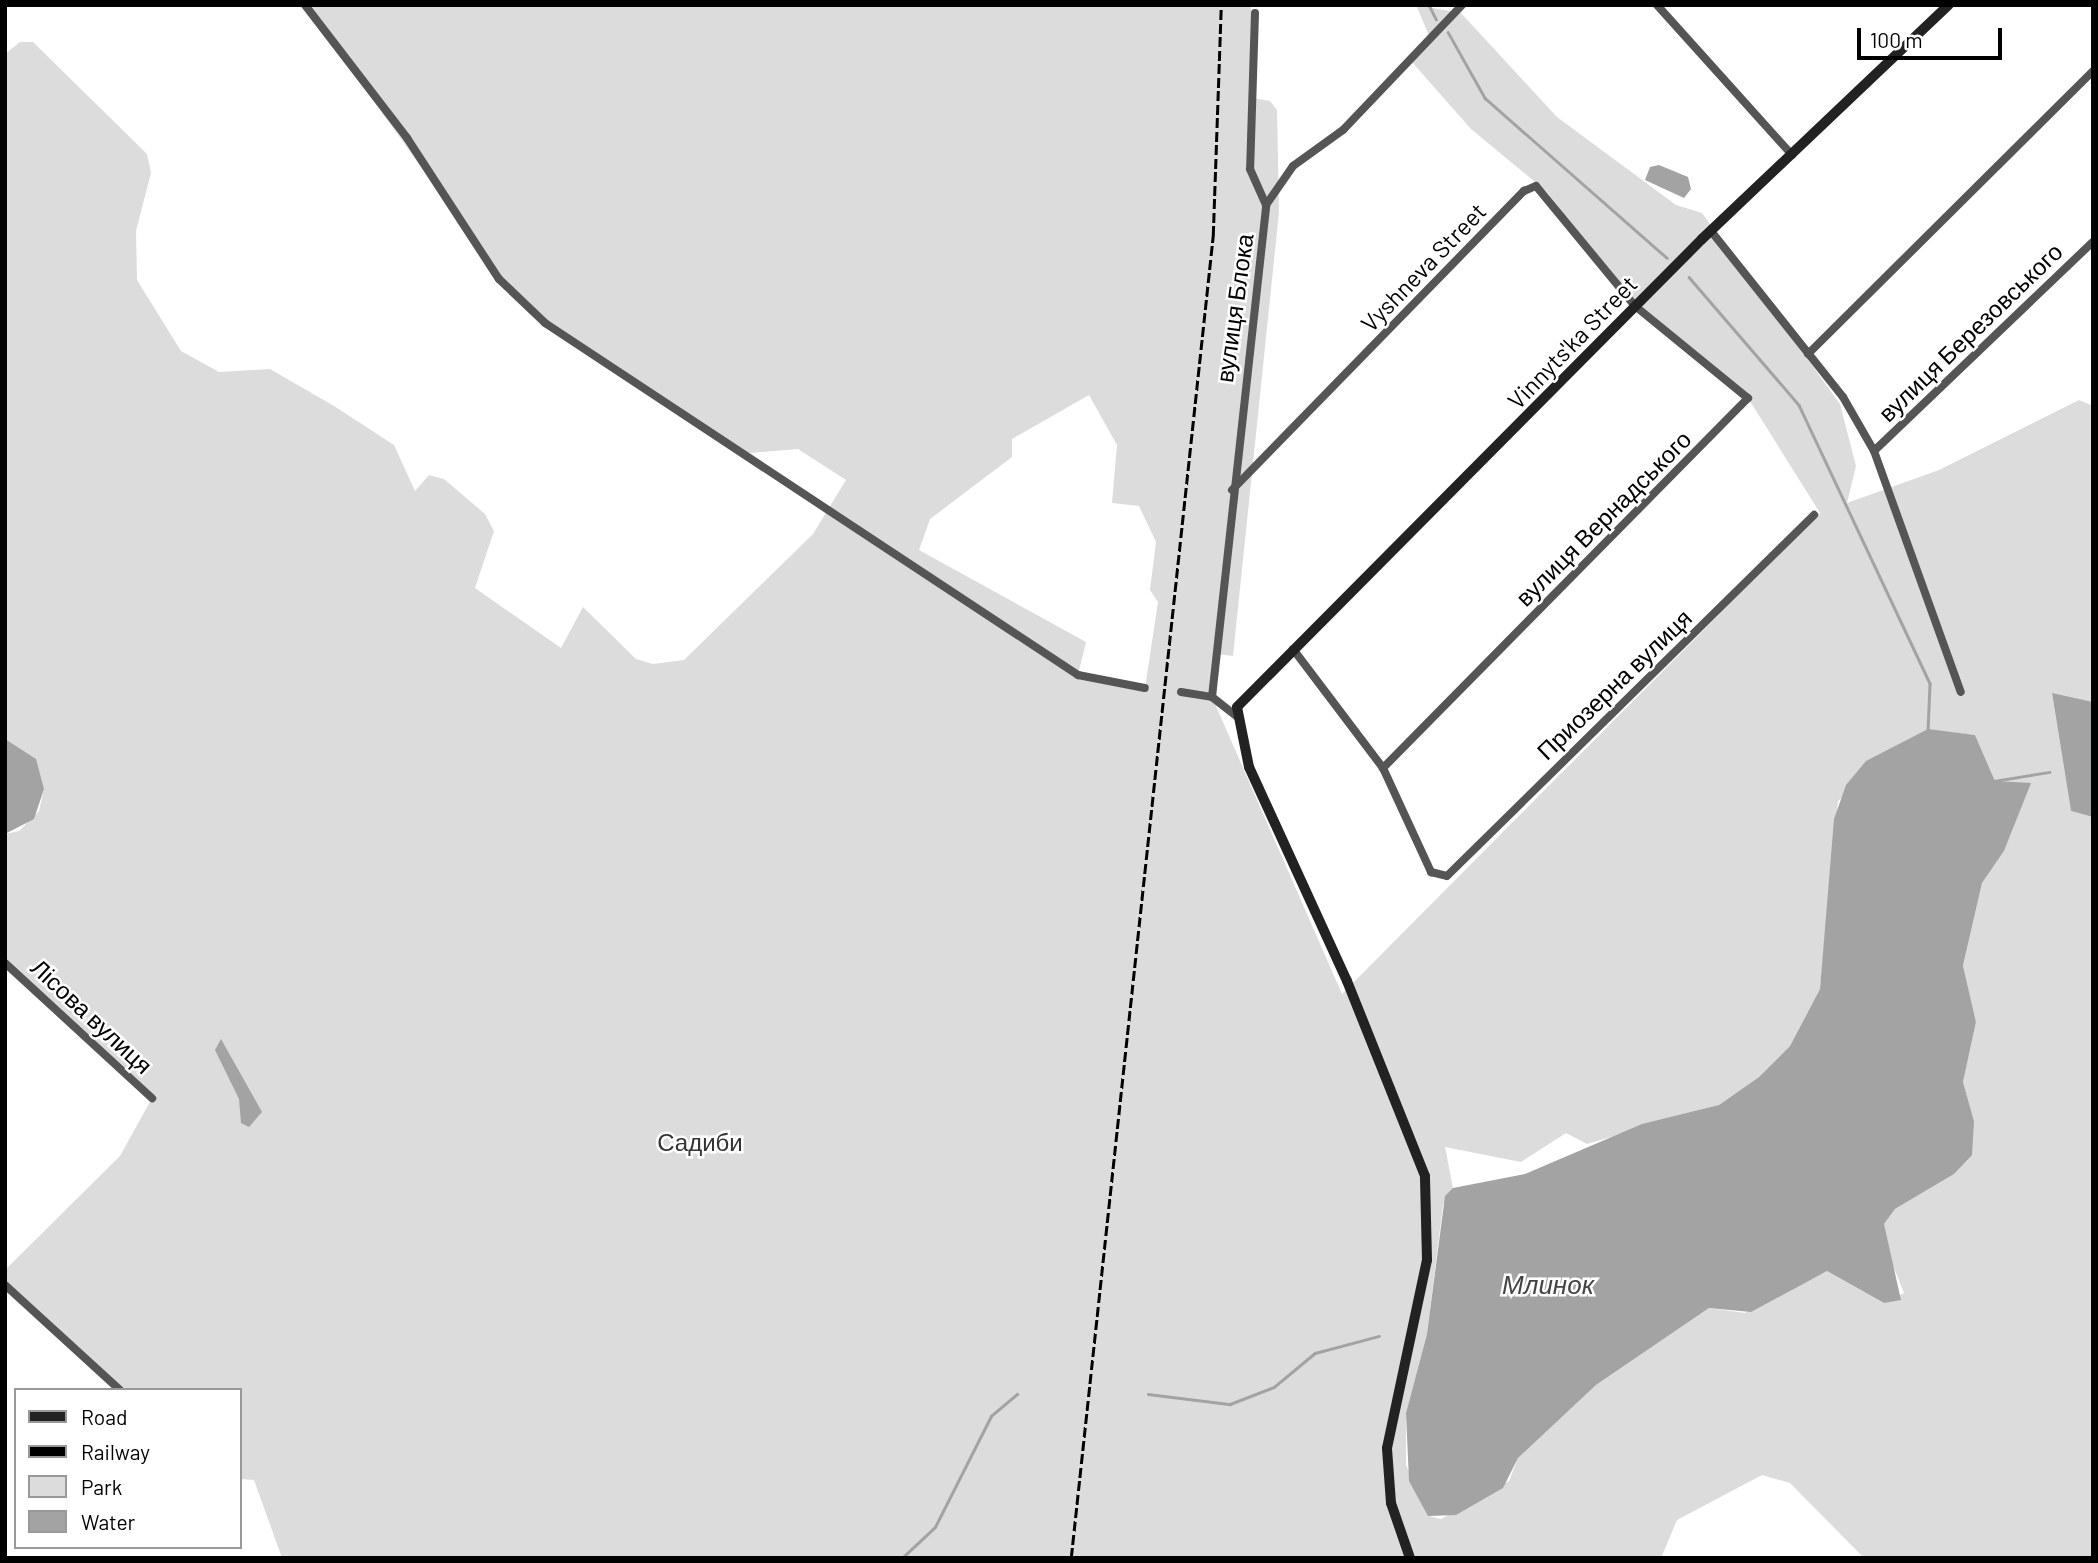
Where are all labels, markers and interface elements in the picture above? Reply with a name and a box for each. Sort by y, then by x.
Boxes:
scale bar [1860,14,2005,58]
text: 100 m [1870,27,1923,52]
street label: Vyshneva Street [1354,197,1492,337]
street label: вулиця Блока [1209,232,1259,384]
street label: вулиця Березовського [1872,237,2068,427]
street label: Vinnyts'ka Street [1501,269,1643,415]
street label: вулиця Вернадського [1509,424,1697,612]
street label: Приозерна вулиця [1531,603,1697,765]
street label: Лісова вулиця [25,953,159,1079]
park label: Садиби [657,1128,743,1156]
water label: Млинок [1502,1268,1594,1300]
legend [14,1388,242,1549]
text: Road [81,1404,127,1429]
text: Railway [81,1439,150,1464]
text: Park [81,1474,122,1499]
text: Water [81,1509,135,1534]

